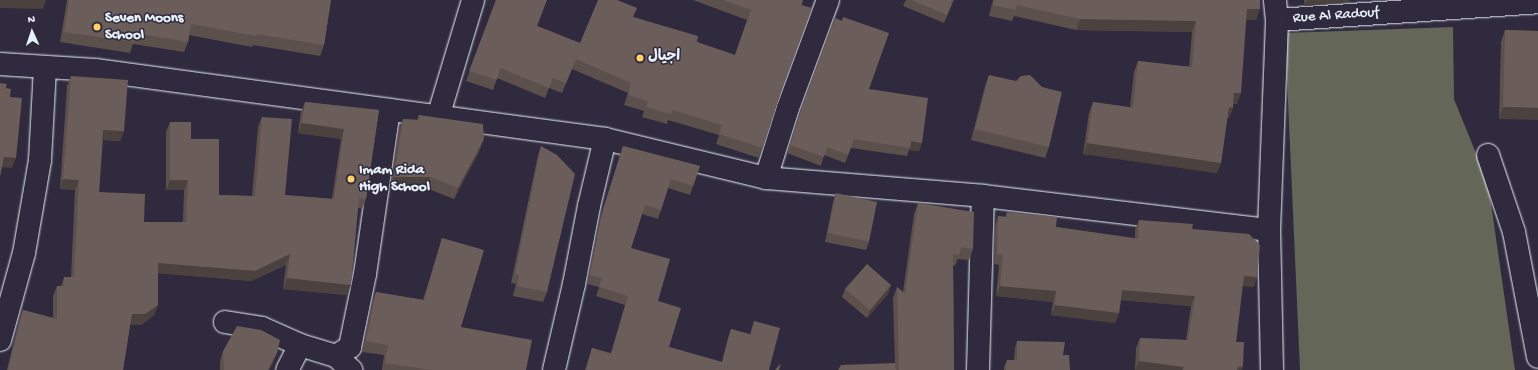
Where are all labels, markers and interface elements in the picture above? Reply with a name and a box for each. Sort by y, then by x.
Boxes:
street label: Rue Al Radouf [1292,4,1380,28]
place label: Seven Moons School [105,9,183,44]
north arrow [12,12,52,52]
text: N [27,14,35,26]
marker: Seven Moons School [92,22,102,32]
place label: اجيال [648,49,680,67]
marker: اجيال [635,53,645,63]
place label: Imam Rida High School [359,161,430,196]
marker: Imam Rida High School [346,174,356,184]

